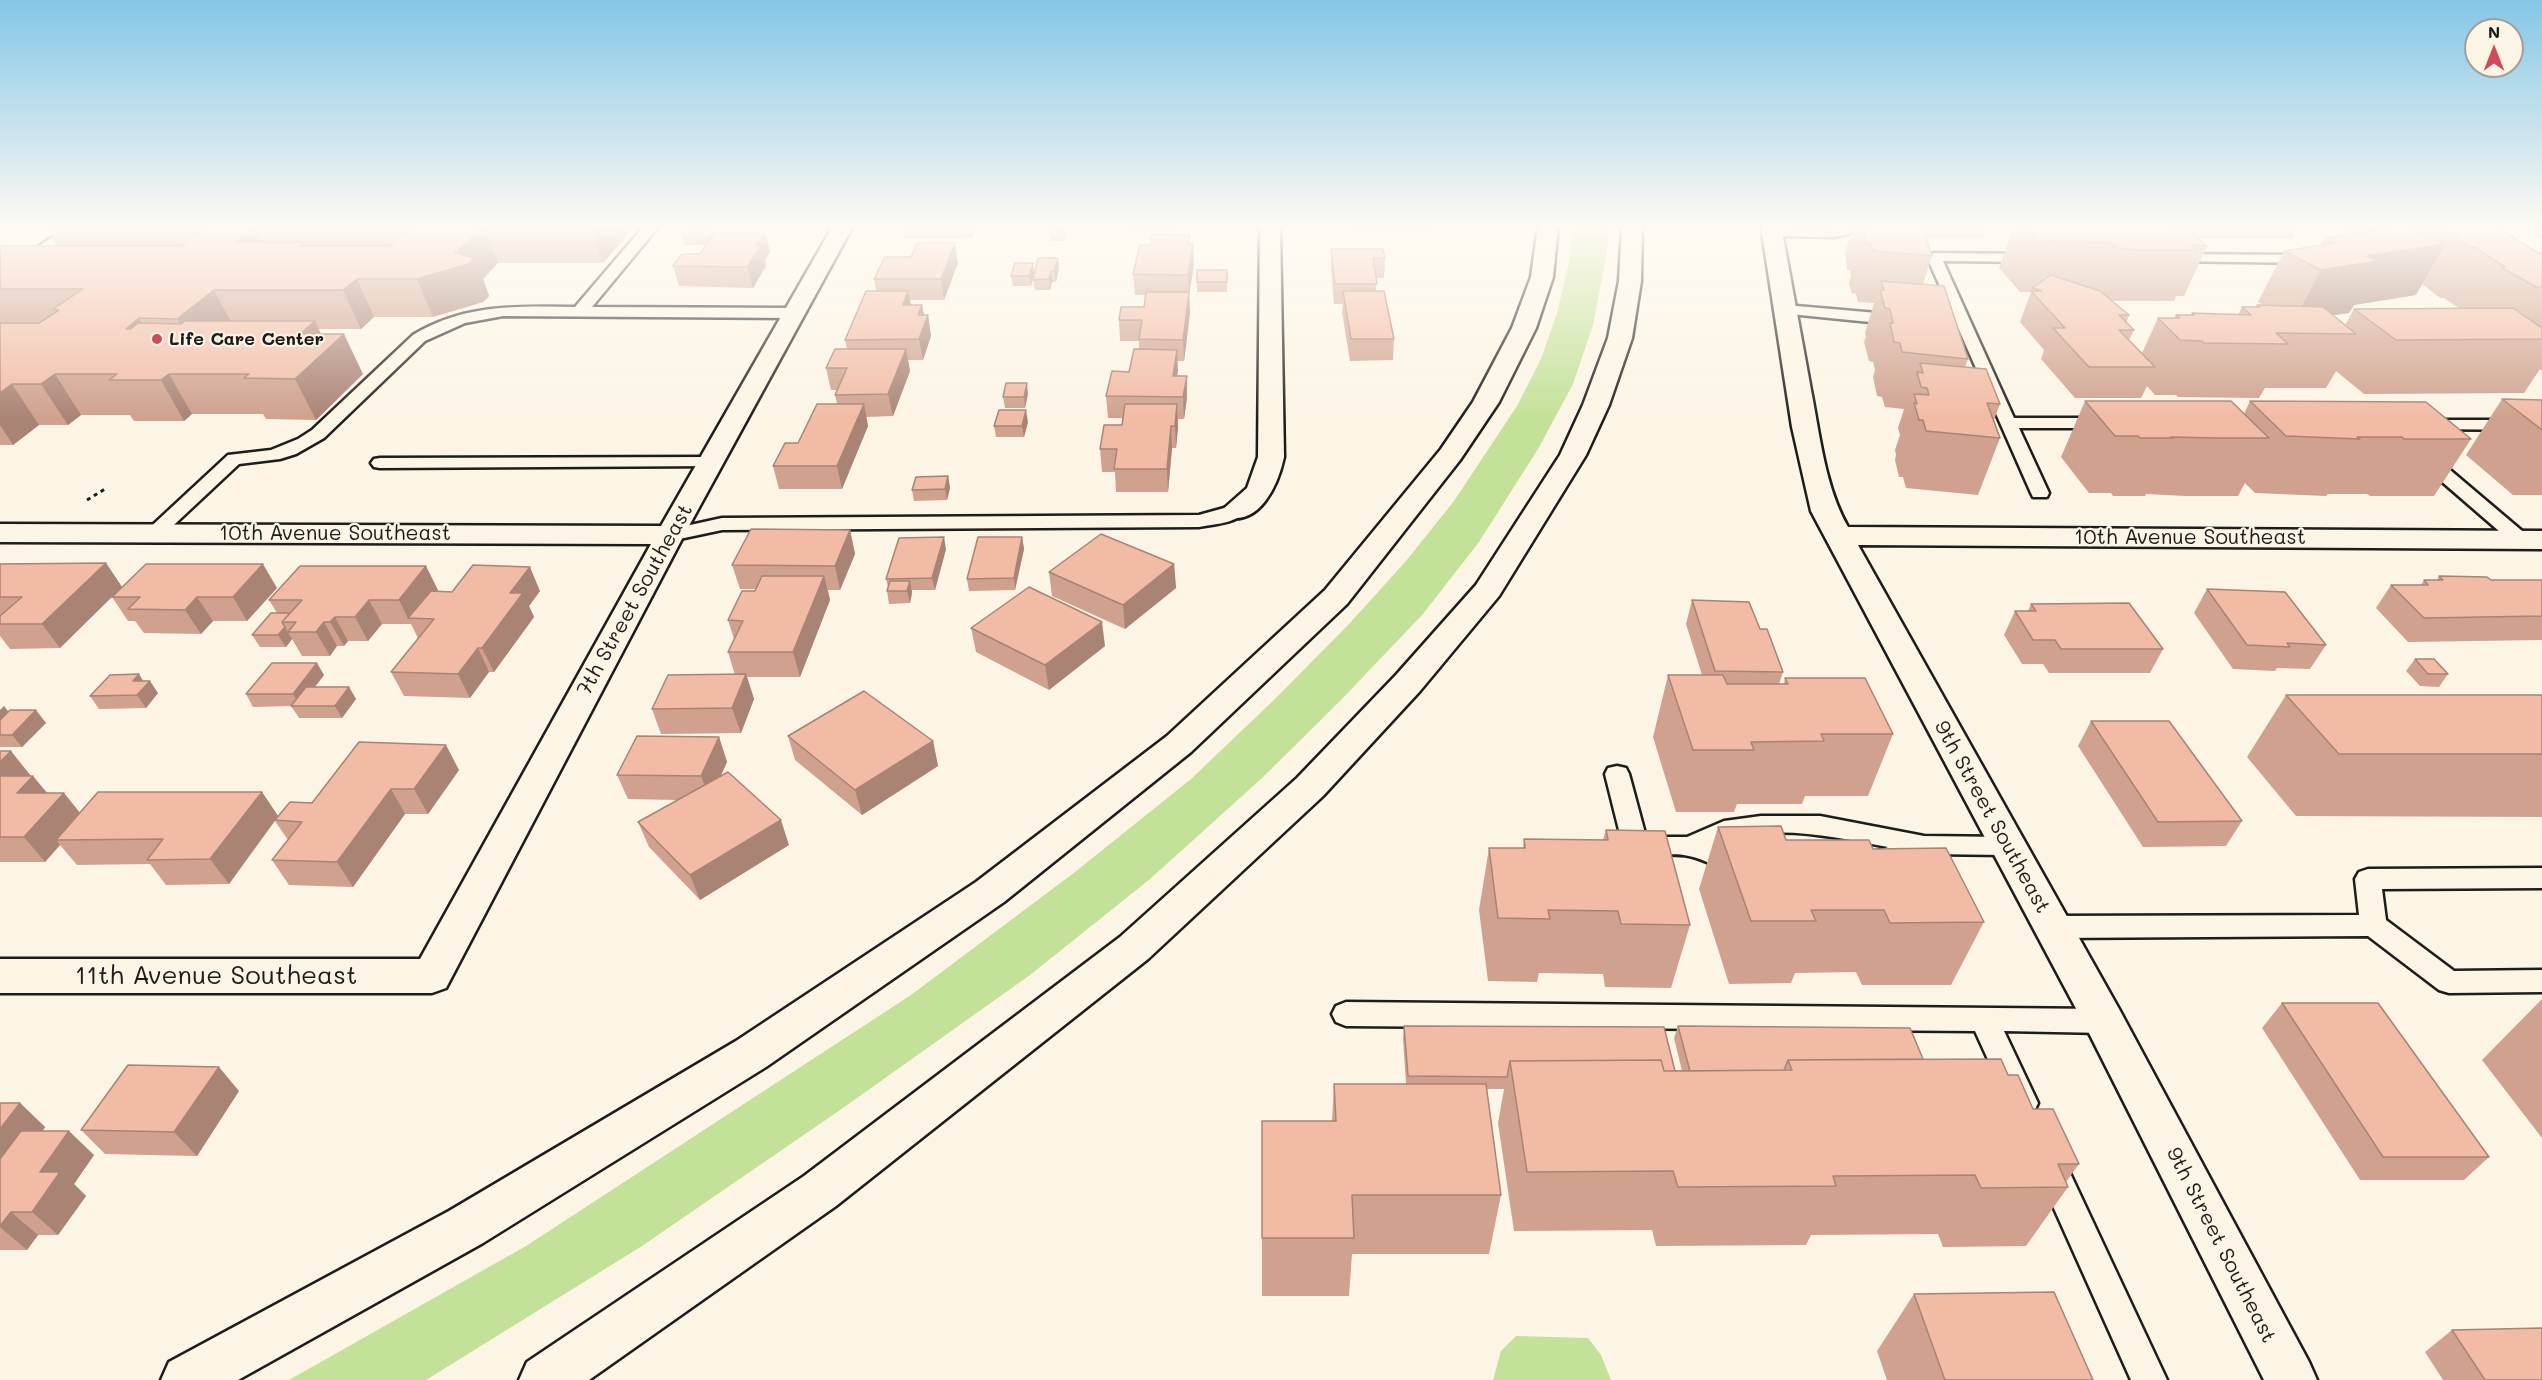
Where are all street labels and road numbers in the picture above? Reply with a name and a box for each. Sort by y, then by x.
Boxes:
street label: 7th Street Southeast [572,500,698,700]
street label: 10th Avenue Southeast [219,521,451,547]
street label: 10th Avenue Southeast [2074,525,2306,551]
street label: 9th Street Southeast [1929,716,2055,918]
street label: 11th Avenue Southeast [75,960,357,992]
street label: 9th Street Southeast [2161,1143,2281,1347]

